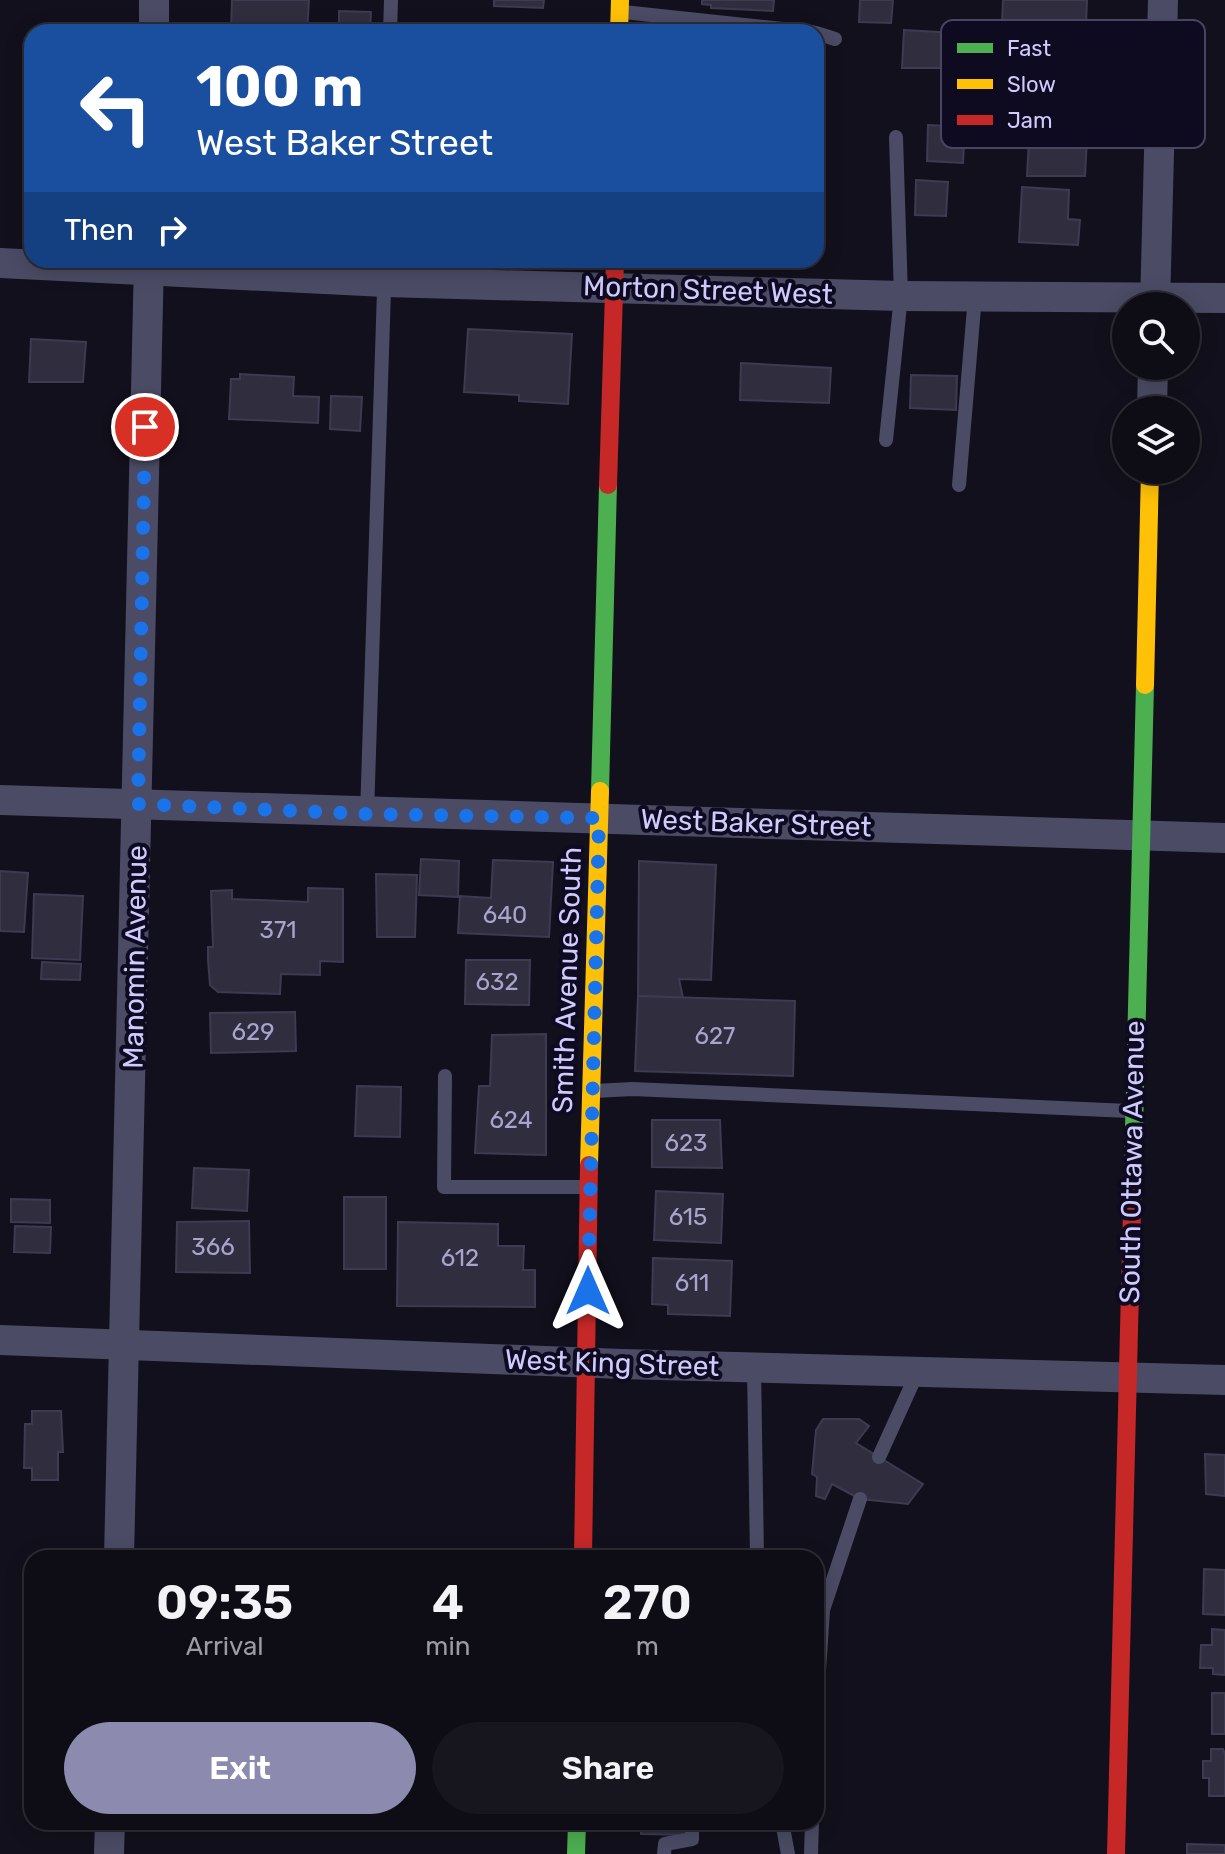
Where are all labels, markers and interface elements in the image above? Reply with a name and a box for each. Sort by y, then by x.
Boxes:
legend [941,20,1205,148]
text: Fast [1007,35,1052,62]
text: 100 m [196,54,363,120]
icon: left [64,56,168,160]
text: Slow [1007,71,1056,98]
text: Jam [1007,107,1053,134]
text: West Baker Street [196,121,493,164]
icon: right [150,208,194,252]
text: Then [64,212,134,248]
street label: Morton Street West [583,269,833,311]
map controls [1112,292,1200,484]
button: search [1112,292,1200,380]
pin [111,393,179,461]
button: layers [1112,396,1200,484]
icon: arrive [123,405,167,449]
street label: West Baker Street [640,802,872,844]
street label: Manomin Avenue [117,845,153,1069]
street label: Smith Avenue South [546,846,588,1114]
house number: 640 [483,901,527,929]
house number: 371 [259,916,297,944]
house number: 632 [476,968,518,996]
house number: 629 [232,1018,274,1046]
street label: South Ottawa Avenue [1113,1020,1151,1304]
house number: 627 [695,1022,735,1050]
house number: 624 [489,1106,533,1134]
house number: 623 [665,1129,707,1157]
house number: 615 [669,1203,707,1231]
house number: 366 [191,1233,235,1261]
house number: 612 [441,1244,479,1272]
position arrow [546,1249,630,1333]
house number: 611 [675,1269,709,1297]
street label: West King Street [504,1343,720,1383]
text: 09:35 [156,1574,293,1631]
text: 4 [432,1574,464,1631]
text: 270 [603,1574,692,1631]
text: Arrival [186,1631,264,1662]
text: min [425,1631,470,1662]
text: m [636,1631,659,1662]
button: Exit [64,1722,416,1814]
button: Share [432,1722,784,1814]

